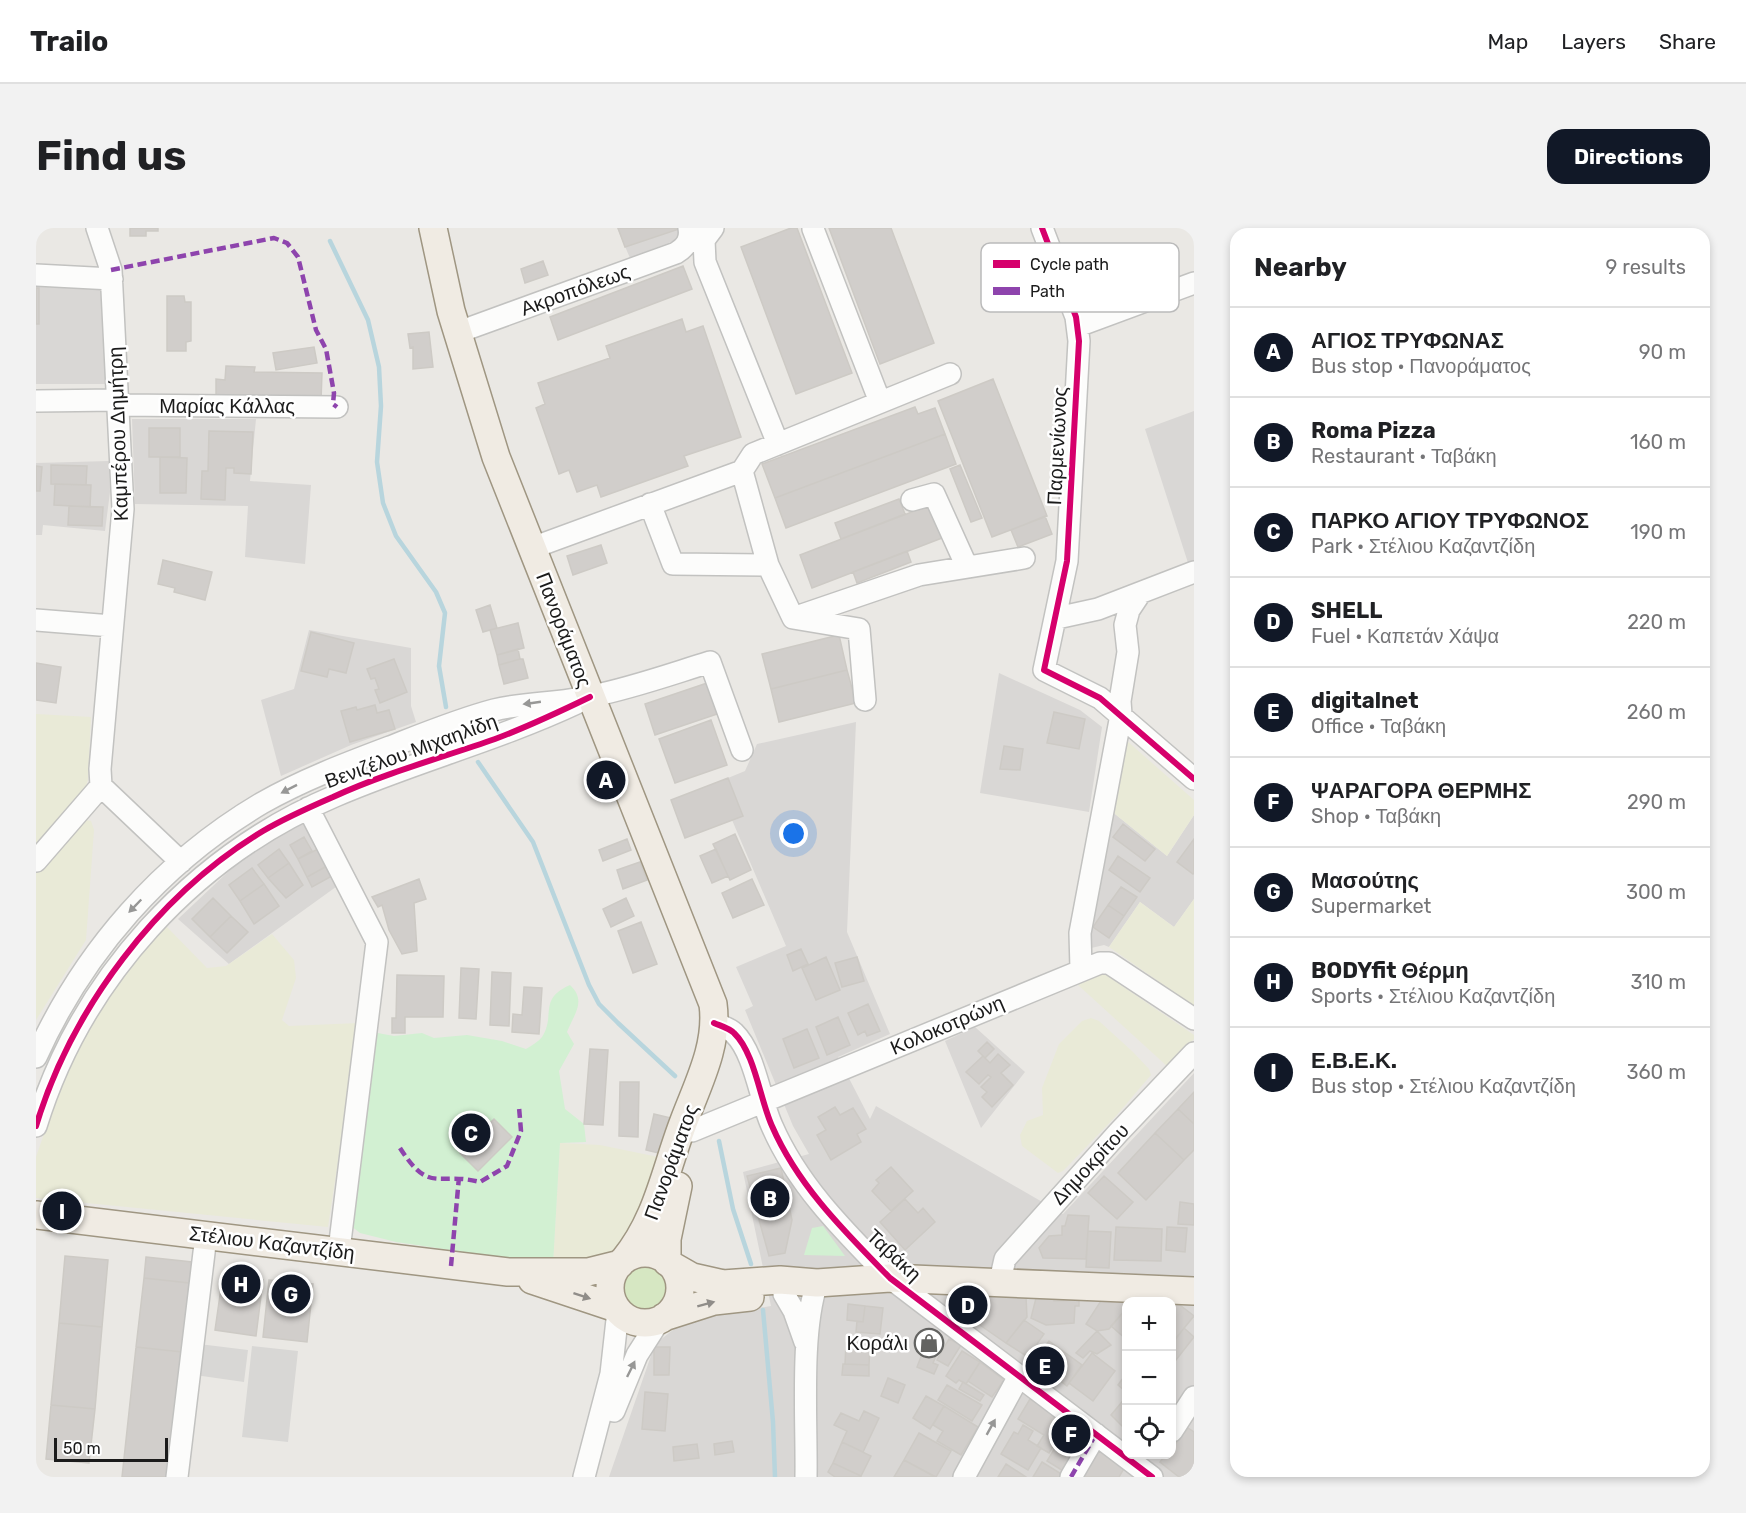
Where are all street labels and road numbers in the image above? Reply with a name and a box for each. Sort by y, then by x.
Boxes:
street label: Ακροπόλεως [517,259,633,321]
street label: Καμπέρου Δημήτρη [103,346,133,522]
street label: Παρμενίωνος [1042,386,1072,506]
street label: Μαρίας Κάλλας [159,394,295,418]
street label: Πανοράματος [531,569,597,691]
street label: Βενιζέλου Μιχαηλίδη [322,709,500,793]
street label: Κολοκοτρώνη [886,990,1008,1060]
street label: Πανοράματος [639,1100,703,1223]
street label: Δημοκρίτου [1046,1118,1134,1210]
street label: Στέλιου Καζαντζίδη [188,1221,356,1265]
street label: Ταβάκη [862,1224,926,1286]

